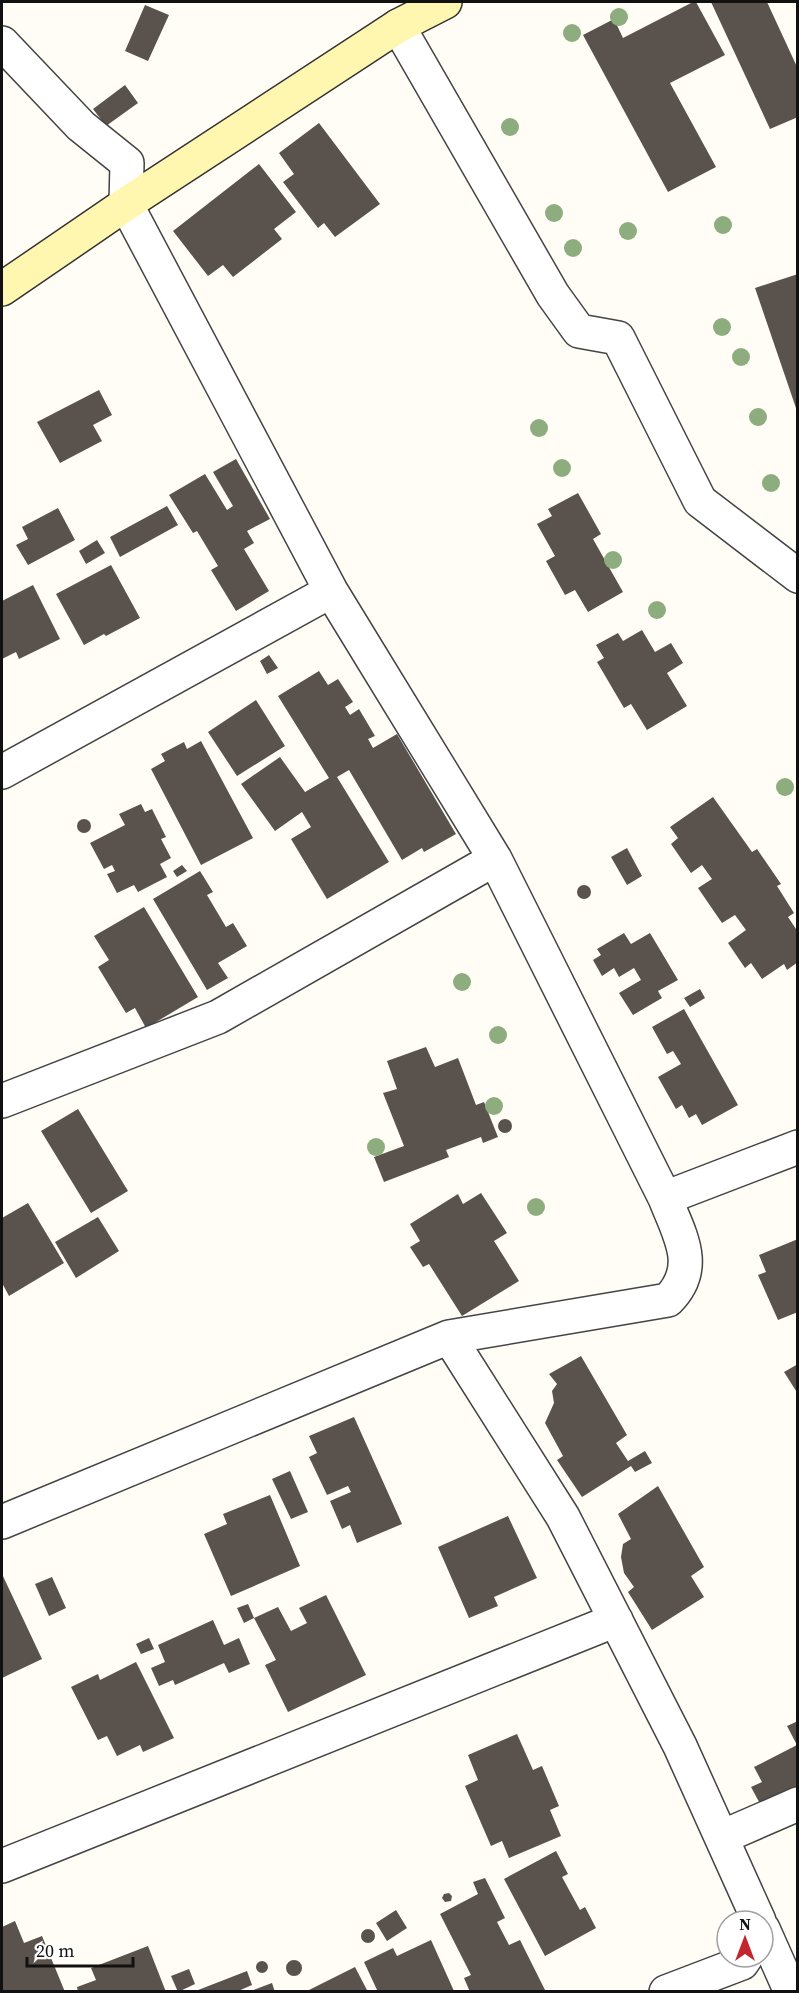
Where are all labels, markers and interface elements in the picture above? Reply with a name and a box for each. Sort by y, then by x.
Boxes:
north arrow [715,1909,775,1969]
text: N [739,1913,751,1935]
scale bar [27,1930,134,1968]
text: 20 m [36,1938,74,1963]

